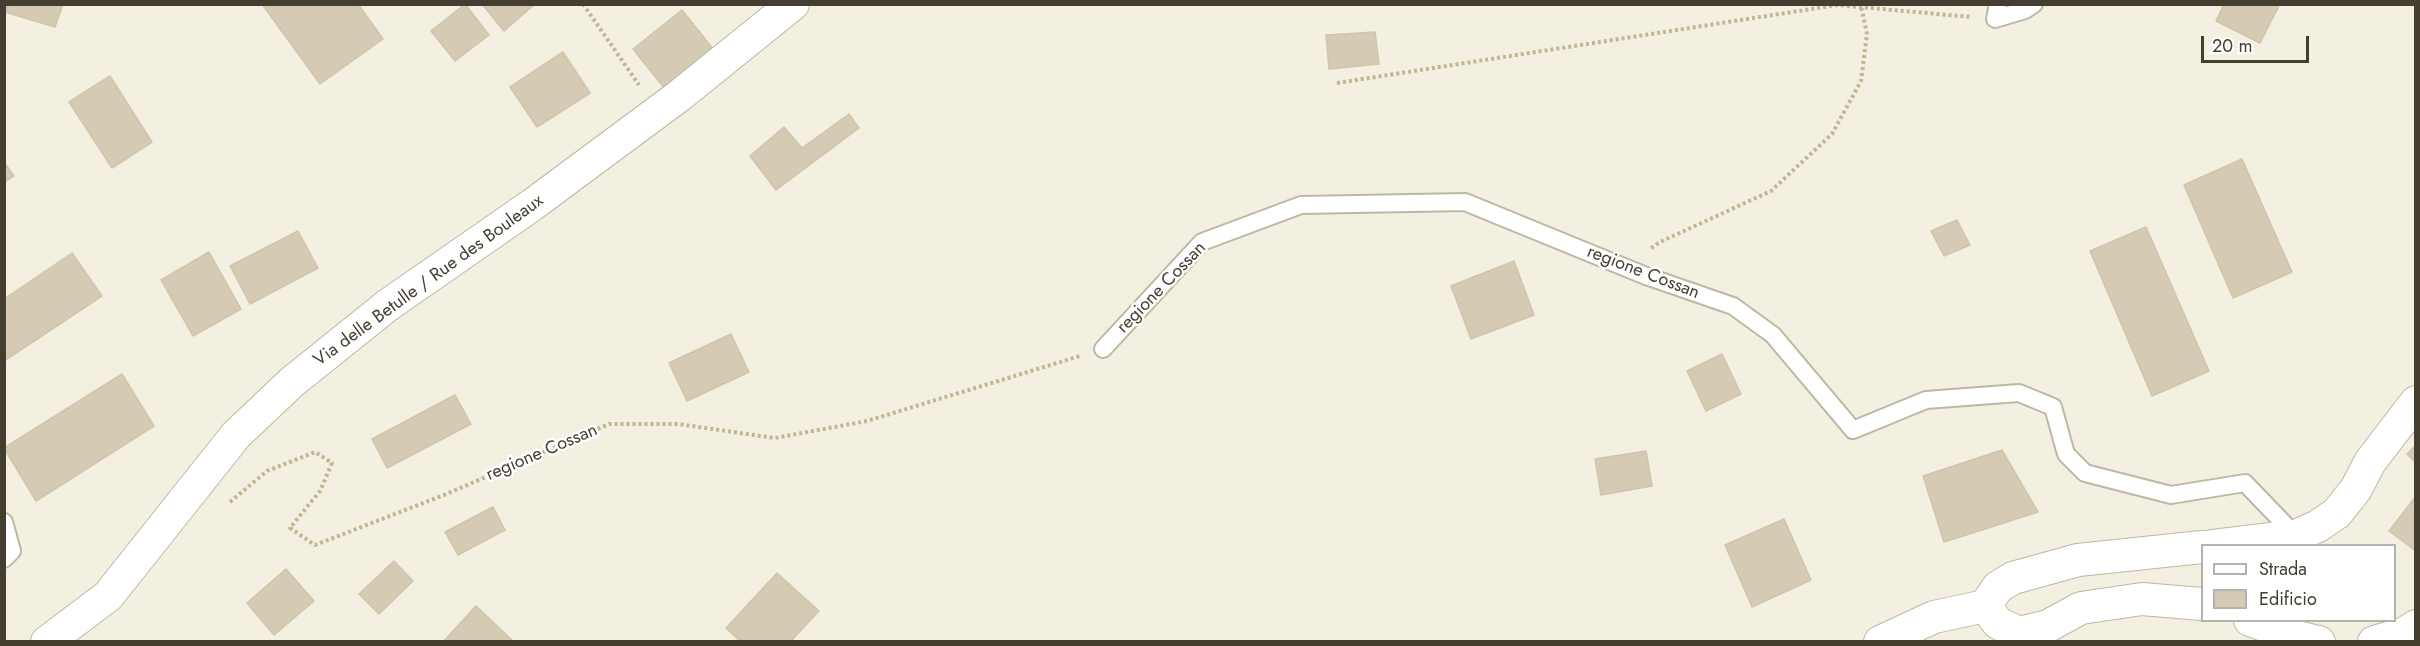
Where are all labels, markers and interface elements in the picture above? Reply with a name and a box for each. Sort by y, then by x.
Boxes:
scale bar [2204,24,2312,62]
text: 20 m [2212,33,2252,59]
street label: Via delle Betulle / Rue des Bouleaux [310,190,548,372]
street label: regione Cossan [1113,238,1211,338]
street label: regione Cossan [1584,242,1702,304]
street label: regione Cossan [483,420,601,486]
legend [2201,544,2396,622]
text: Strada [2259,556,2307,582]
text: Edificio [2259,586,2317,612]

